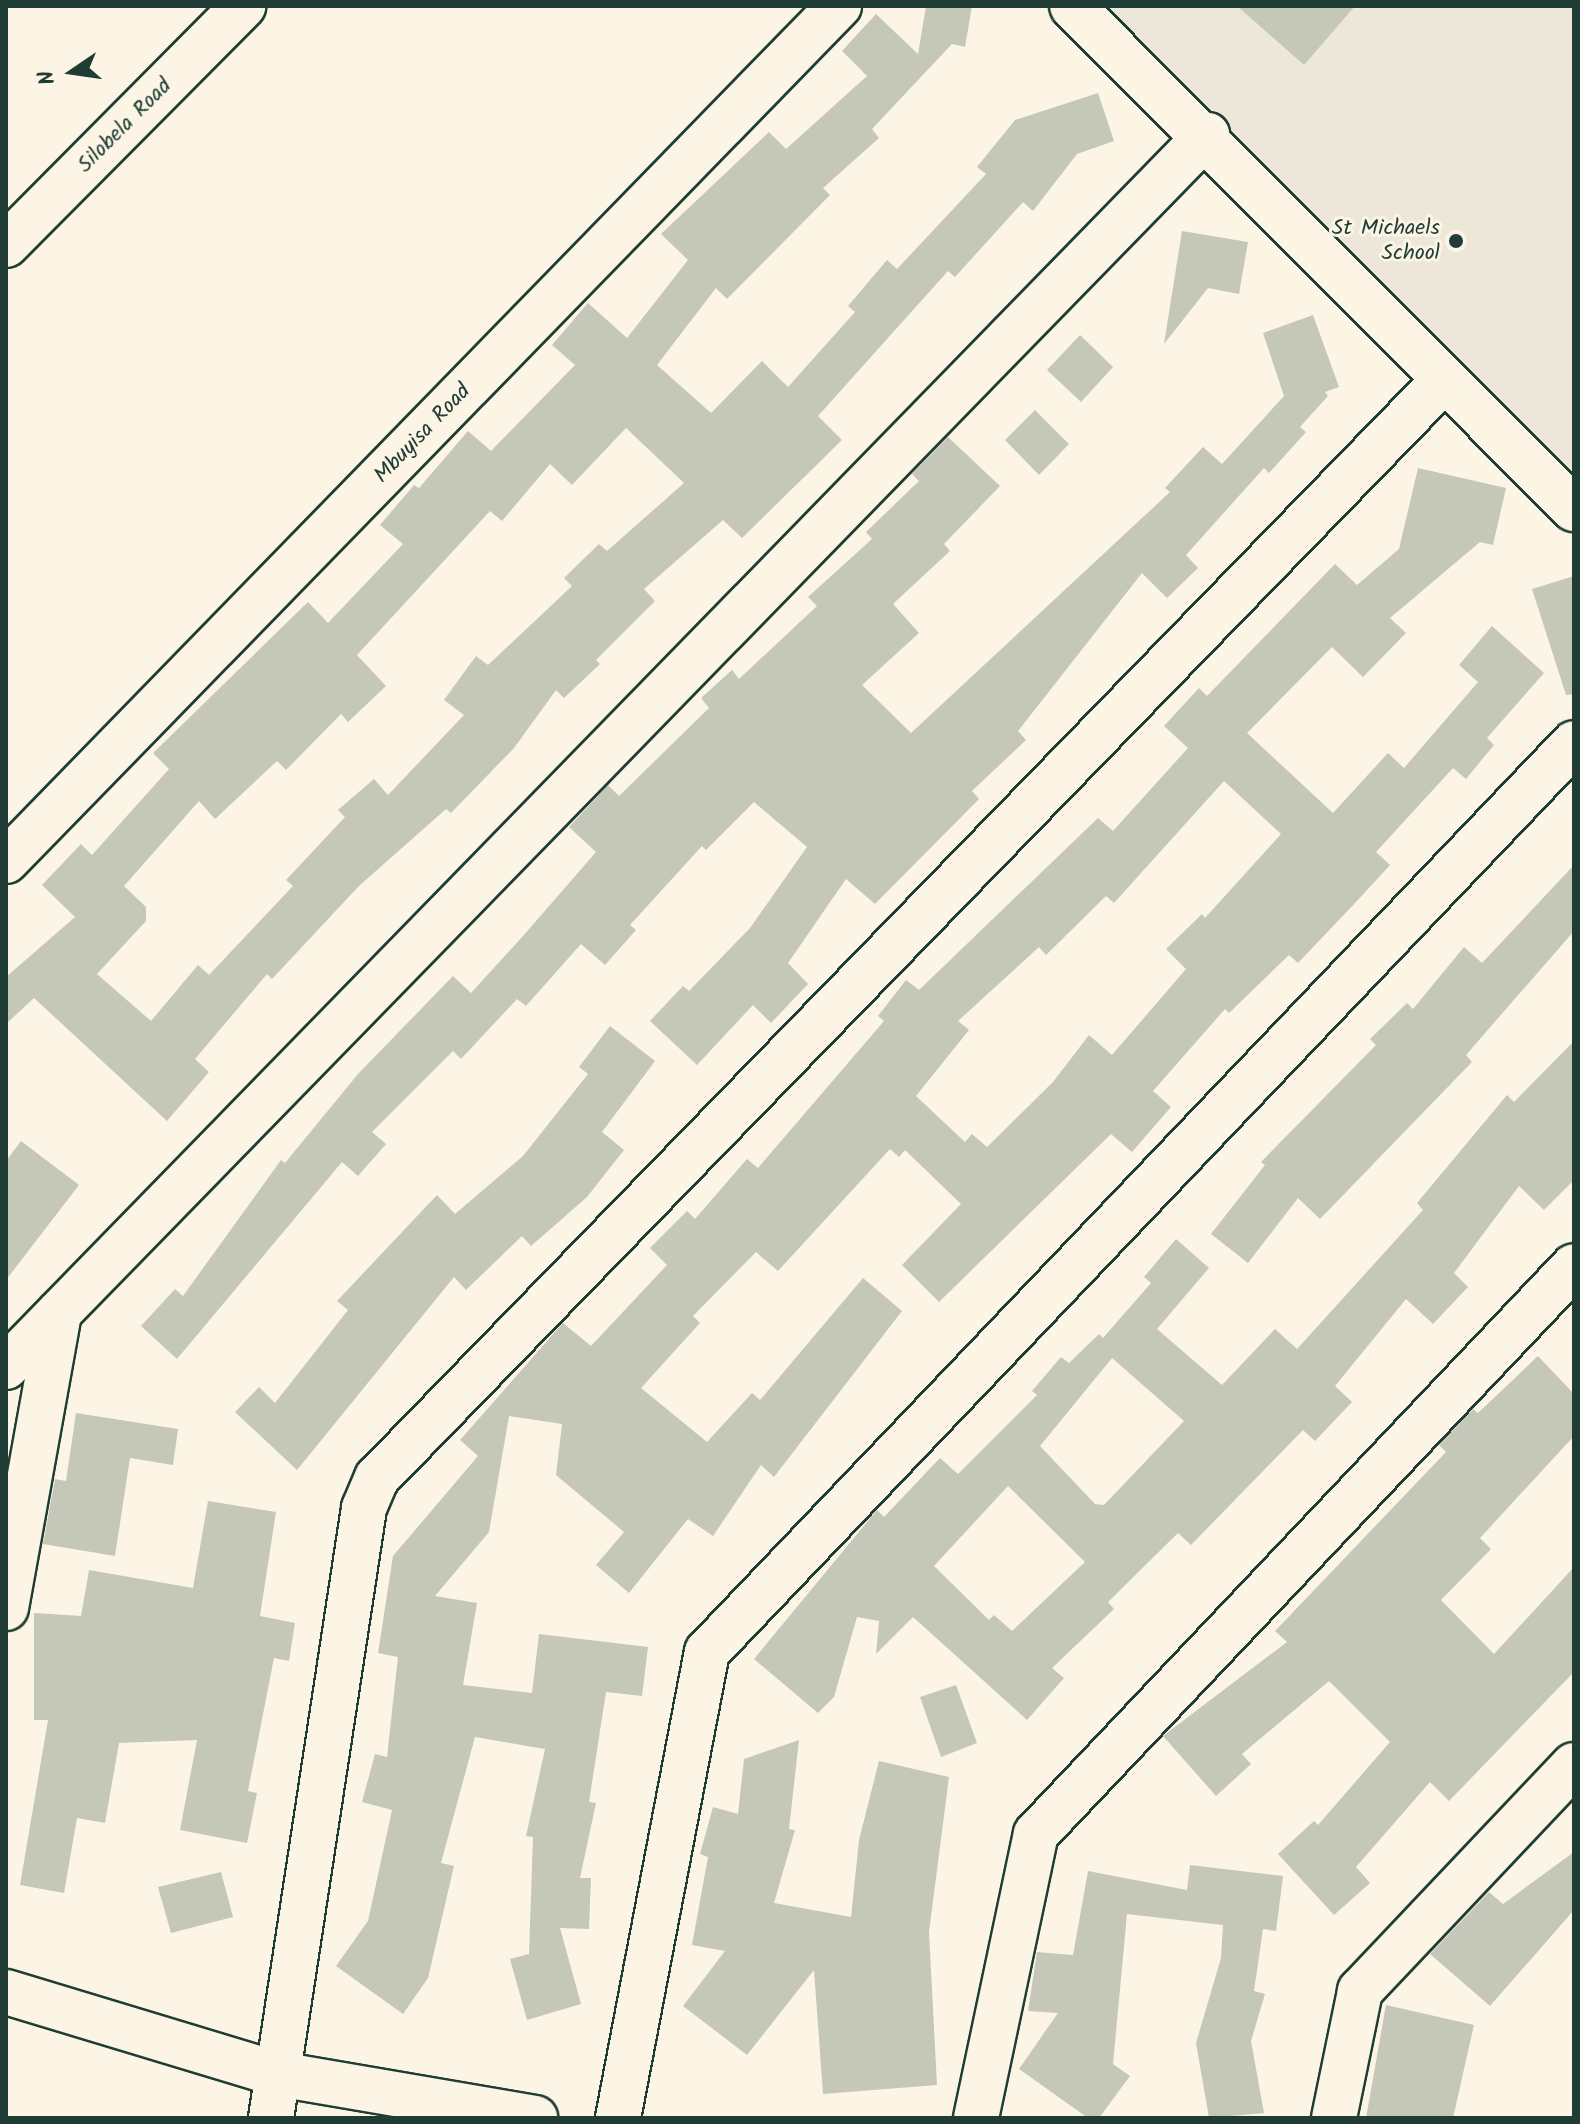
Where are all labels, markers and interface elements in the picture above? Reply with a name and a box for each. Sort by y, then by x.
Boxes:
north arrow [32,32,112,112]
text: N [30,67,67,88]
street label: Silobela Road [72,73,178,179]
place label: St Michaels School [1332,215,1440,266]
marker: St Michaels School [1447,232,1465,250]
street label: Mbuyisa Road [369,379,477,489]

